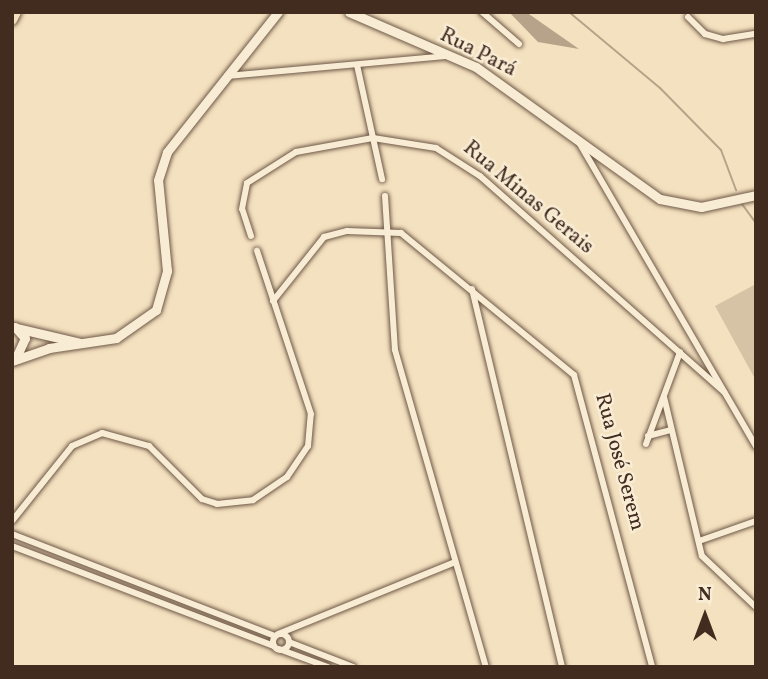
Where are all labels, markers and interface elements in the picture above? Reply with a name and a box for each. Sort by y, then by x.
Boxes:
street label: Rua Pará [435,23,521,83]
street label: Rua Minas Gerais [458,136,598,260]
street label: Rua José Serem [589,391,649,533]
north arrow [670,581,740,651]
text: N [698,582,712,608]

